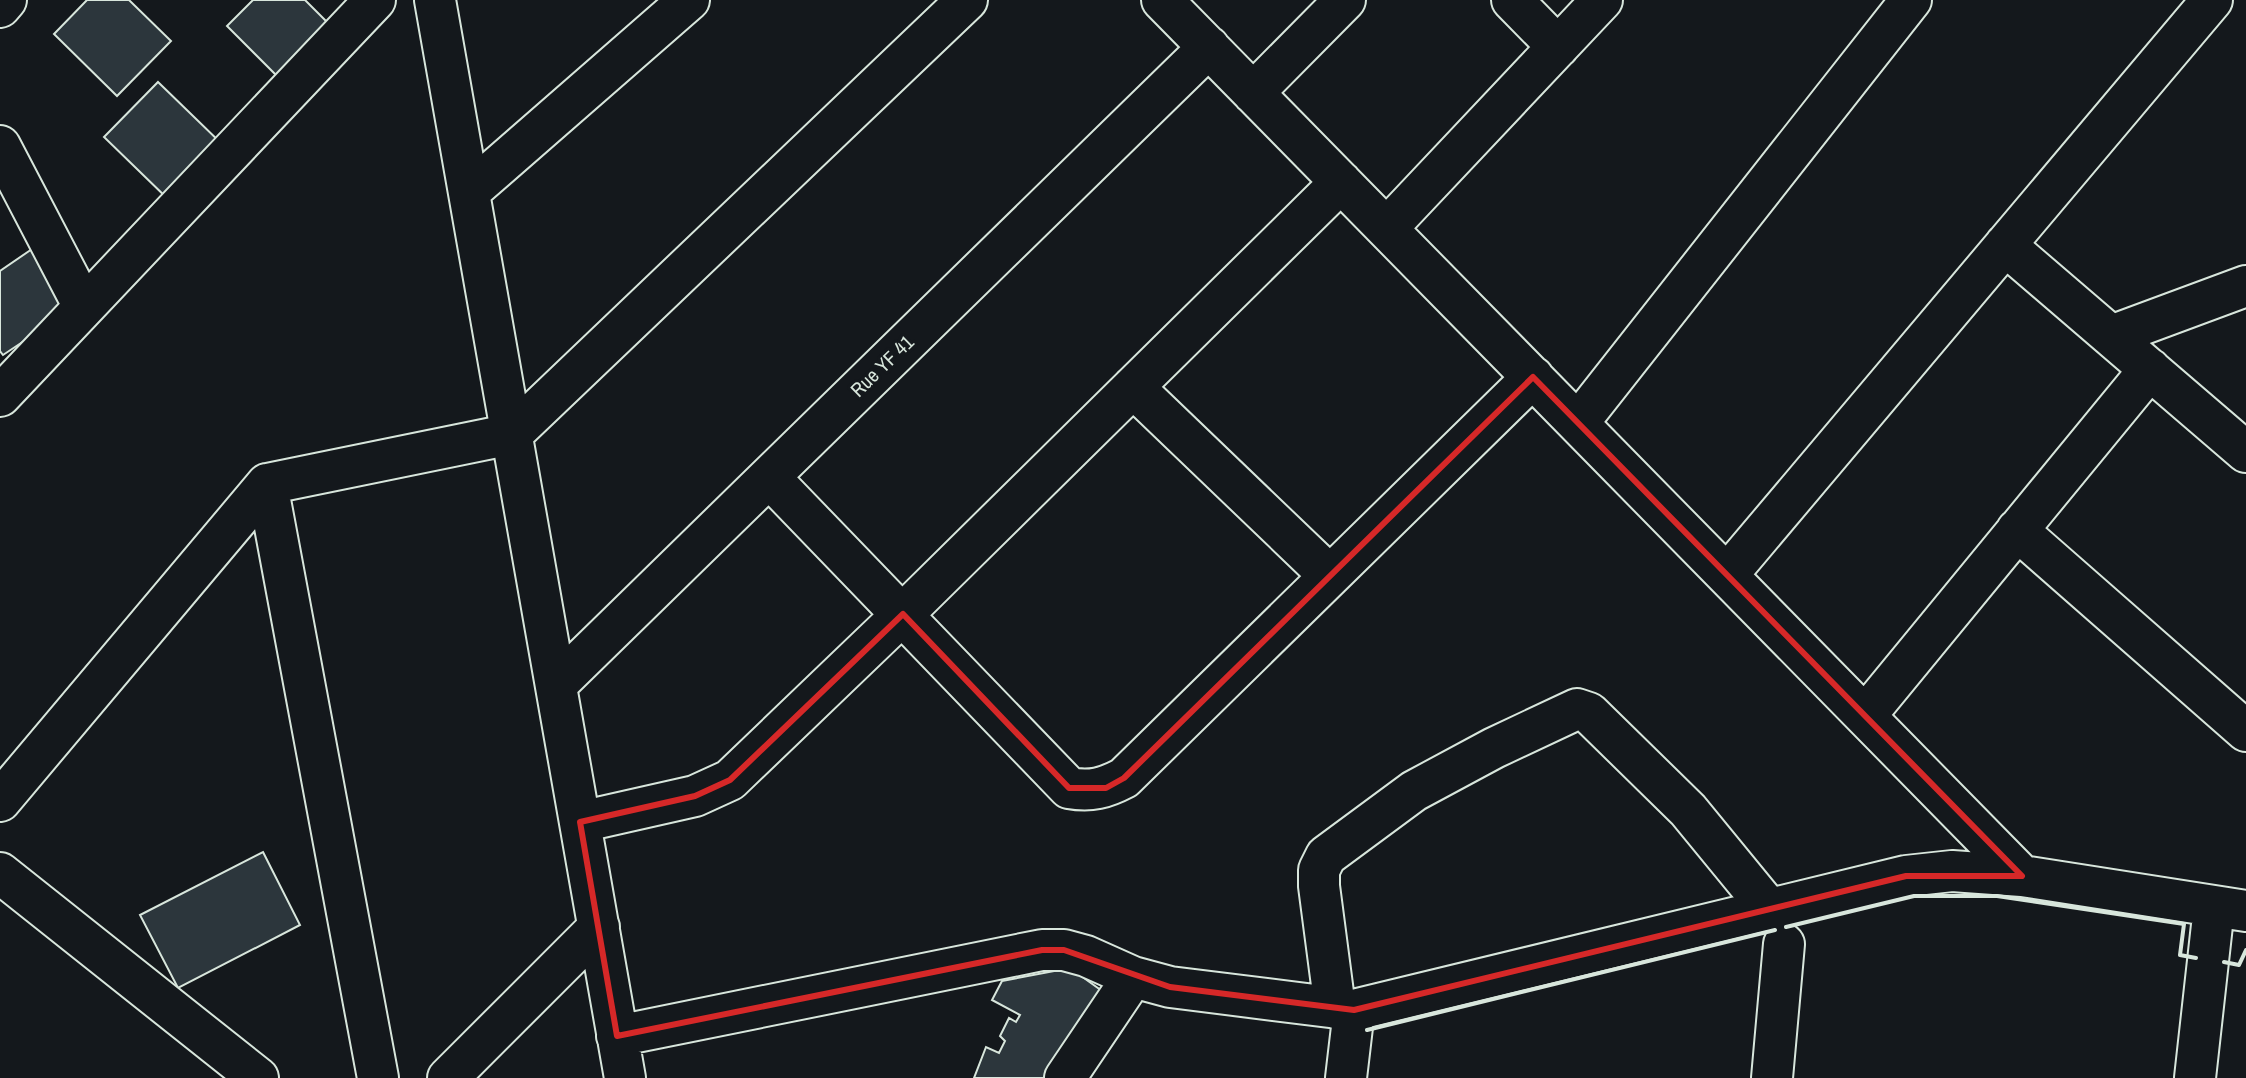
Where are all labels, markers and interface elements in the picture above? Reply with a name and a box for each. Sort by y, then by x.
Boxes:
street label: Rue YF 41 [844,329,919,402]

